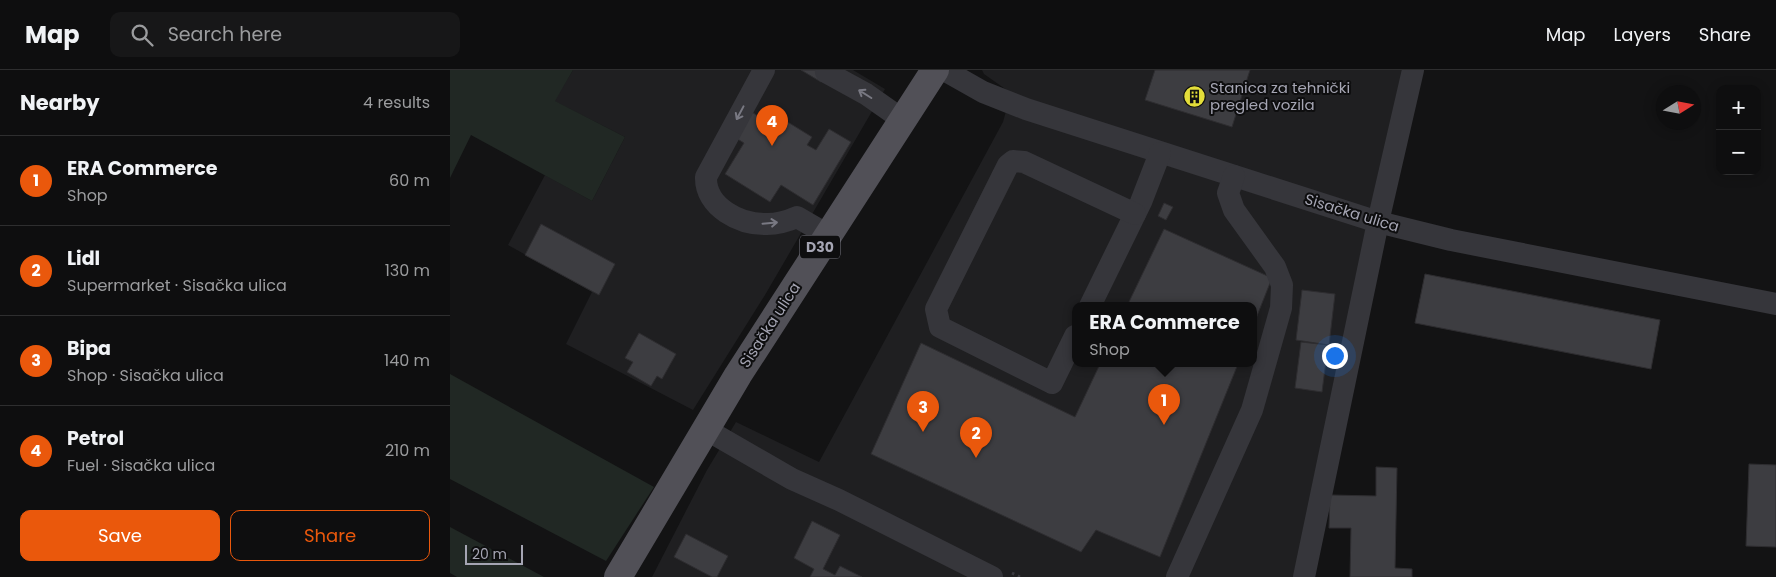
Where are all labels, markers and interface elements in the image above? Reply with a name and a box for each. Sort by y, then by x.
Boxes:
search box [110,12,460,57]
text: Map [25,18,80,51]
icon: search [128,21,156,49]
text: Search here [168,21,282,48]
text: Map [1546,22,1586,47]
text: Layers [1614,22,1671,47]
text: Share [1699,22,1751,47]
place label: Stanica za tehnički pregled vozila [1210,77,1350,115]
building icon: Stanica za tehnički pregled vozila [1182,85,1206,109]
north arrow [1656,85,1701,130]
map controls [1716,85,1761,175]
button: + [1716,85,1761,130]
text: Nearby [20,88,100,117]
one-way arrow [859,89,873,99]
text: 4 results [363,91,430,114]
one-way arrow [735,105,745,120]
pin: 4 [756,105,788,146]
button: − [1716,130,1761,175]
text: ERA Commerce [67,155,218,182]
text: 1 [33,169,39,192]
text: 60 m [389,169,430,192]
text: Shop [67,184,108,207]
street label: Sisačka ulica [1302,188,1402,237]
one-way arrow [762,219,778,228]
road number: D30 [800,236,840,258]
text: Lidl [67,245,100,272]
text: 2 [31,259,41,282]
text: 130 m [385,259,430,282]
text: Supermarket · Sisačka ulica [67,274,287,297]
street label: Sisačka ulica [734,278,805,371]
popup [1072,302,1257,367]
text: ERA Commerce [1089,309,1240,336]
text: Bipa [67,335,111,362]
text: Shop [1089,338,1130,361]
your location [1322,343,1348,369]
text: 3 [31,349,41,372]
text: 140 m [384,349,430,372]
text: Shop · Sisačka ulica [67,364,224,387]
pin: 1 [1148,384,1180,425]
pin: 3 [907,391,939,432]
pin: 2 [960,417,992,458]
text: Petrol [67,425,124,452]
text: 4 [31,439,41,462]
text: 210 m [385,439,430,462]
text: Fuel · Sisačka ulica [67,454,215,477]
button: Save [20,510,220,561]
button: Share [230,510,430,561]
scale bar [465,542,522,565]
text: 20 m [472,544,507,564]

